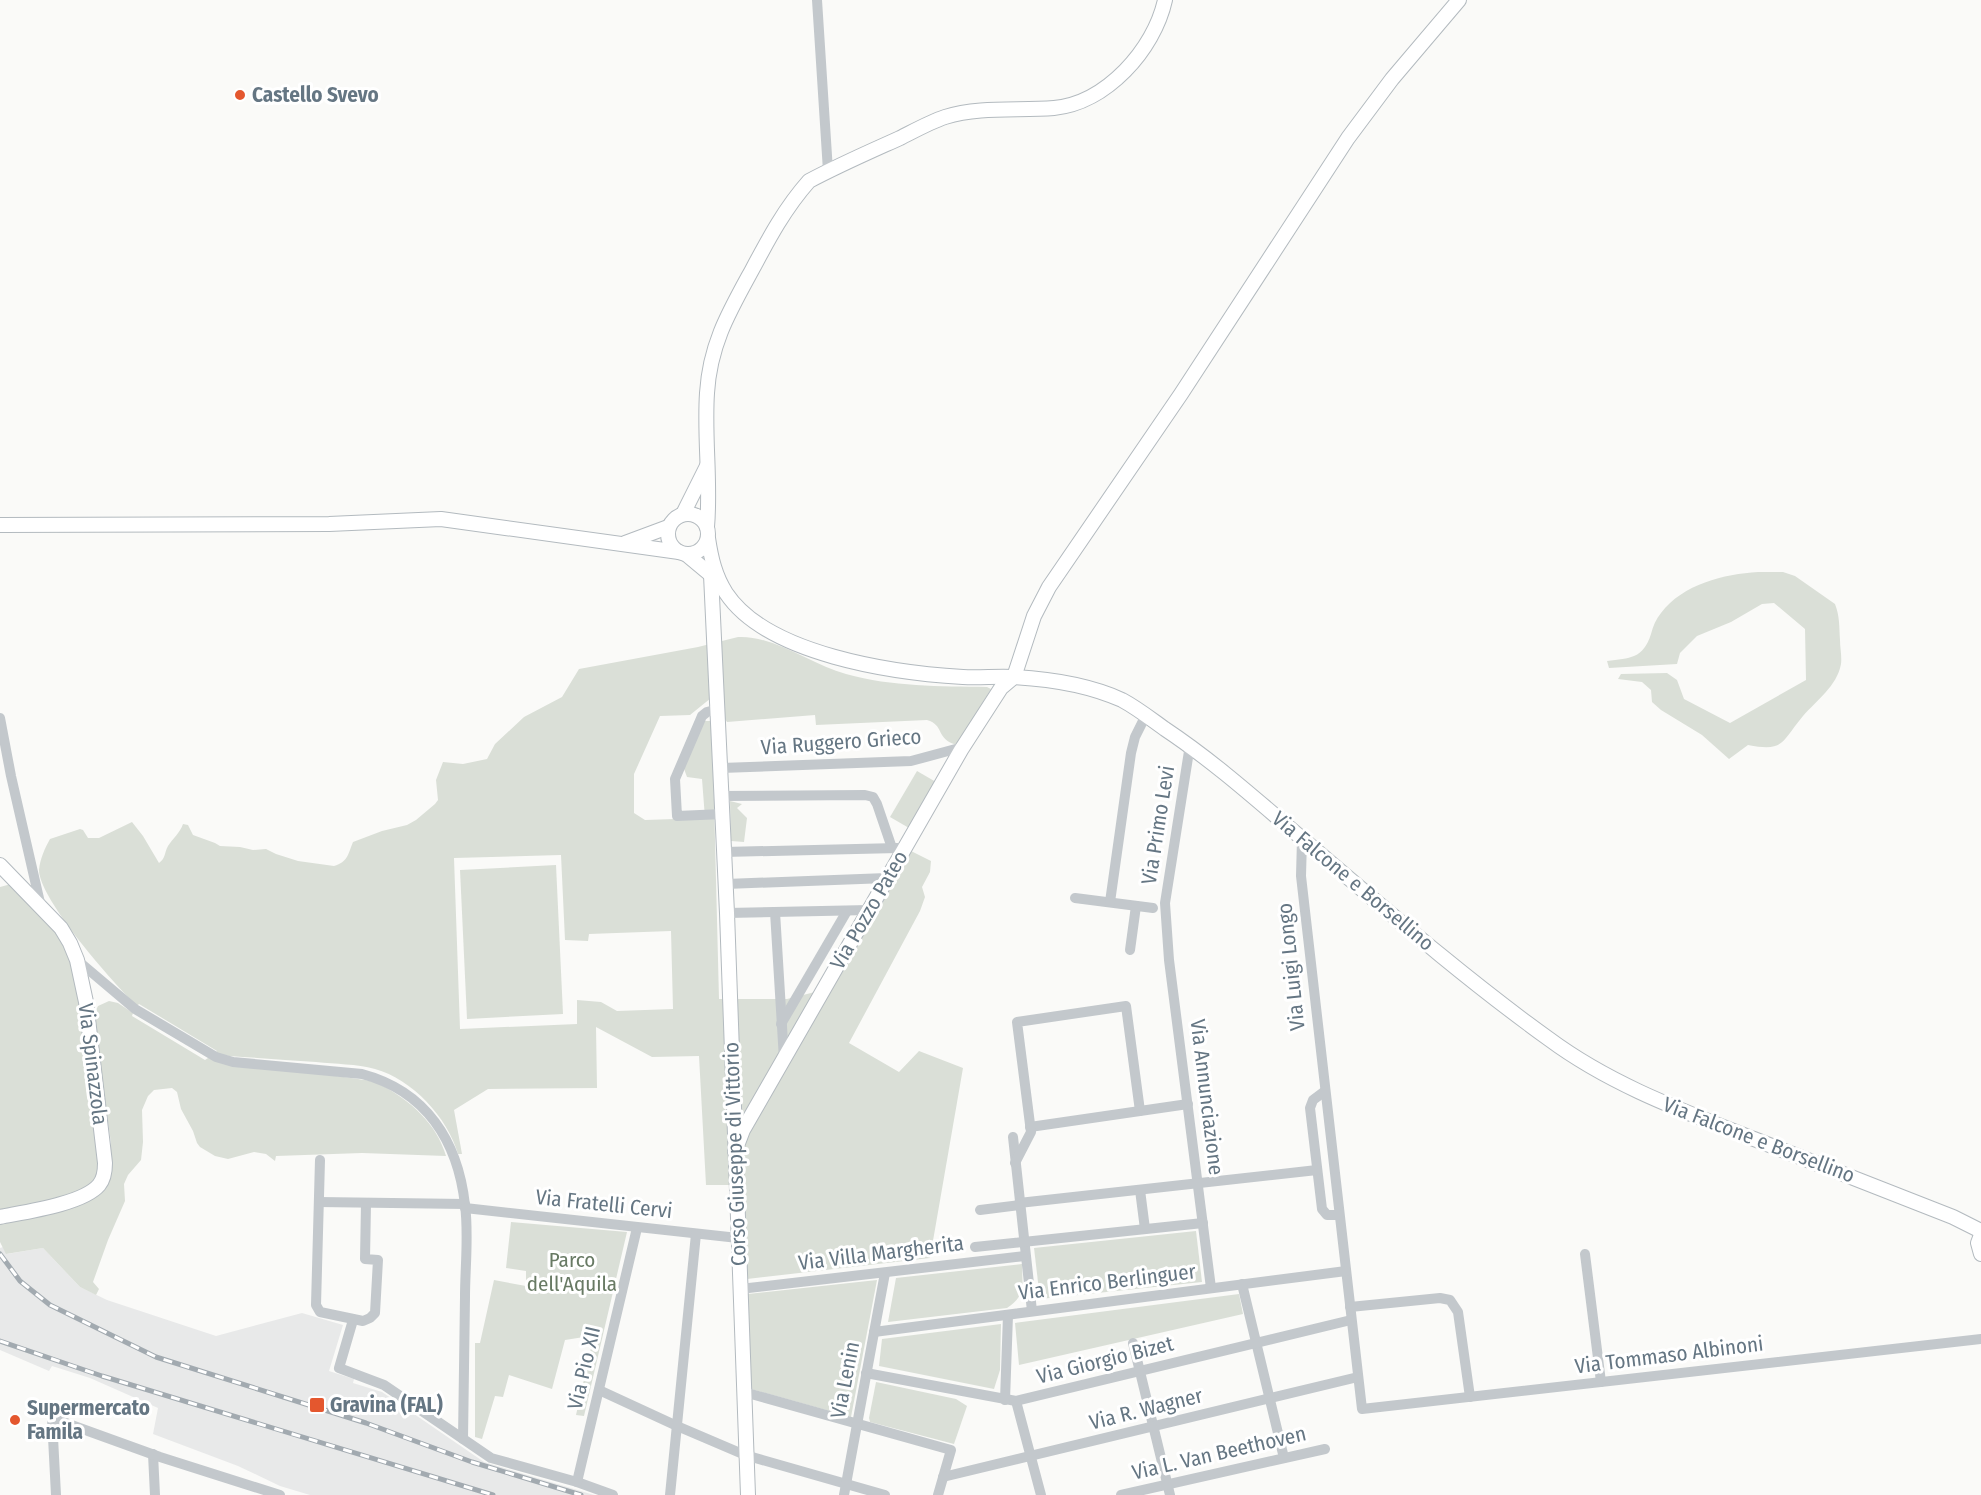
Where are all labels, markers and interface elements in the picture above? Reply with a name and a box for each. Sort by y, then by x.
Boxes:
place label: Castello Svevo [252,82,379,108]
marker: Castello Svevo [233,88,247,102]
street label: Via Ruggero Grieco [760,723,922,761]
street label: Via Primo Levi [1136,764,1180,886]
street label: Via Falcone e Borsellino [1267,806,1439,956]
street label: Via Pozzo Pateo [824,846,914,974]
street label: Via Luigi Longo [1271,902,1311,1032]
street label: Via Spinazzola [73,1002,113,1126]
street label: Via Annunciazione [1185,1017,1229,1177]
street label: Corso Giuseppe di Vittorio [718,1042,752,1266]
street label: Via Falcone e Borsellino [1659,1091,1859,1189]
street label: Via Fratelli Cervi [534,1184,674,1224]
street label: Via Villa Margherita [797,1230,965,1276]
park label: Parco dell'Aquila [527,1247,617,1297]
street label: Via Enrico Berlinguer [1017,1258,1198,1306]
street label: Via Pio XII [562,1324,606,1412]
street label: Via Giorgio Bizet [1034,1330,1176,1390]
street label: Via Tommaso Albinoni [1573,1331,1765,1379]
street label: Via Lenin [825,1339,865,1421]
street label: Via R. Wagner [1087,1382,1206,1436]
place label: Gravina (FAL) [330,1392,443,1418]
place label: Supermercato Famila [27,1395,150,1445]
marker: Gravina (FAL) [308,1396,326,1414]
marker: Supermercato Famila [8,1413,22,1427]
street label: Via L. Van Beethoven [1129,1420,1309,1486]

